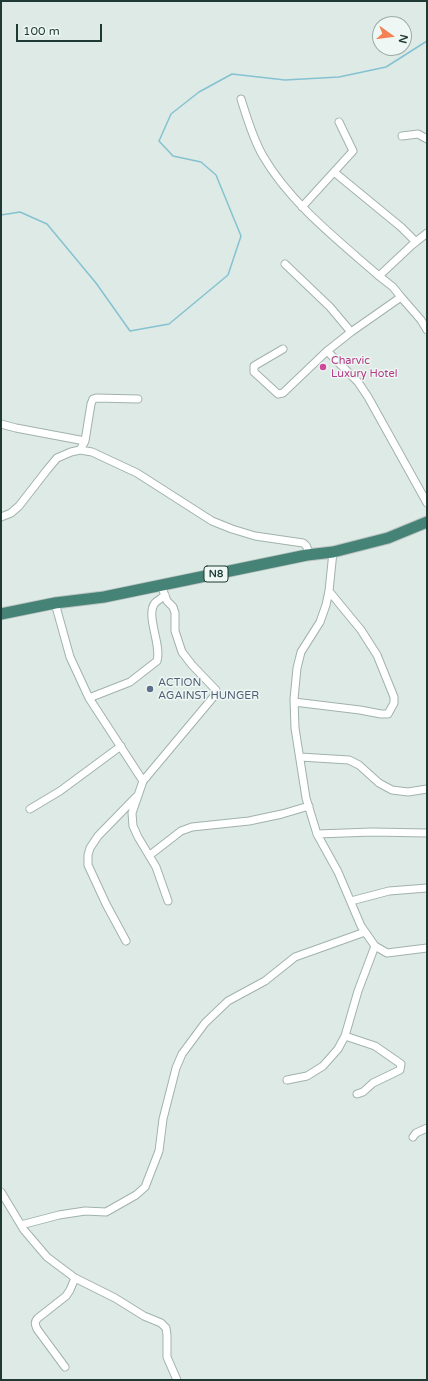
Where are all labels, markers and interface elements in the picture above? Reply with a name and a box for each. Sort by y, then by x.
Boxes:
scale bar [18,16,104,42]
north arrow [372,16,412,56]
text: 100 m [23,24,60,38]
text: N [396,33,411,45]
place label: Charvic Luxury Hotel [331,354,397,380]
marker: Charvic Luxury Hotel [318,362,328,372]
road number: N8 [204,566,228,582]
place label: ACTION AGAINST HUNGER [158,676,259,702]
marker: ACTION AGAINST HUNGER [145,684,155,694]

